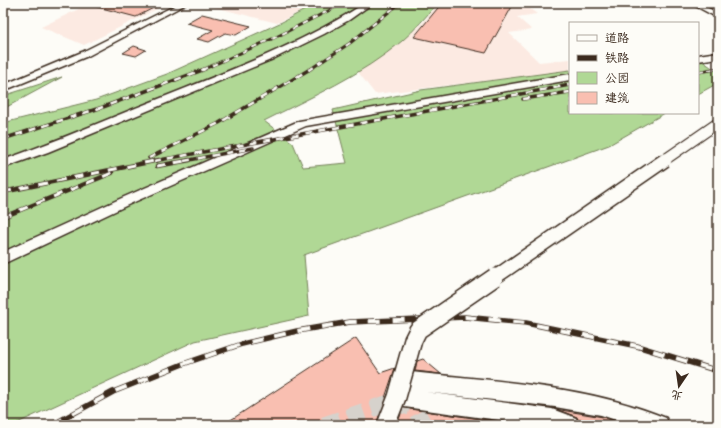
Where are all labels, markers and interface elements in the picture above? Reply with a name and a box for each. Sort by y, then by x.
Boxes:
legend [569,22,699,114]
text: 道路 [605,27,629,49]
text: 铁路 [605,47,629,69]
text: 公园 [605,67,629,89]
text: 建筑 [605,87,629,109]
north arrow [659,366,699,406]
text: 北 [669,385,684,406]

